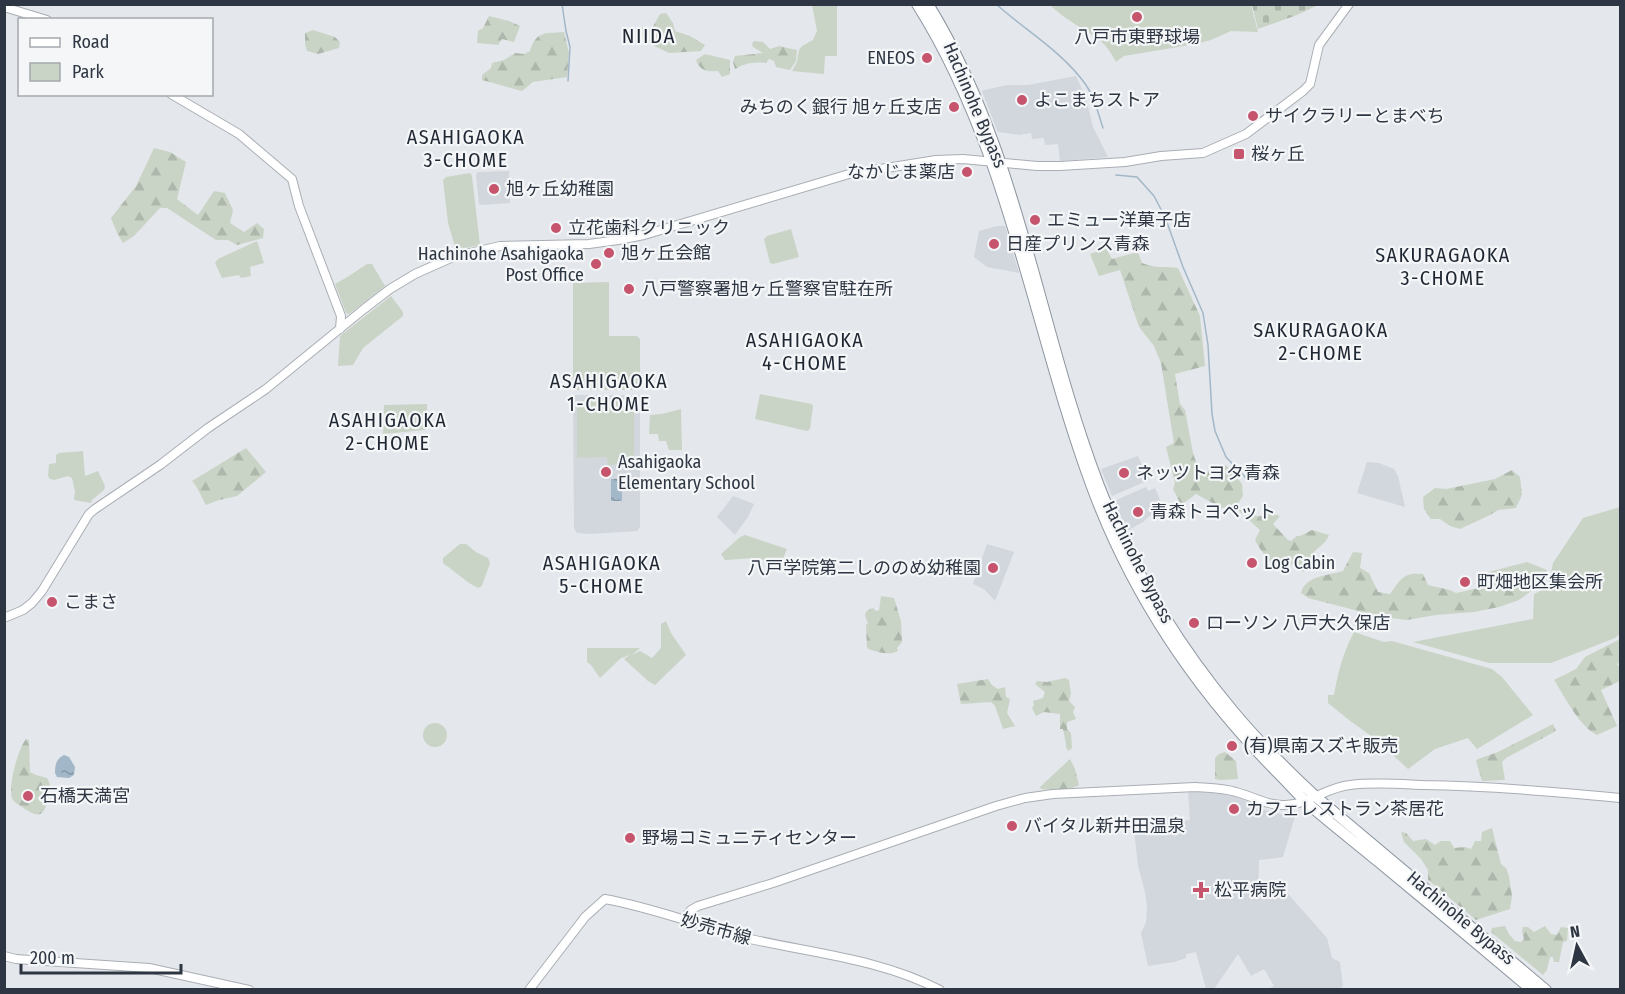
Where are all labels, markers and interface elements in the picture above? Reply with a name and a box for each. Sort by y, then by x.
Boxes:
marker: 八戸市東野球場 [1130,10,1144,24]
legend [18,18,213,96]
district label: NIIDA [622,23,676,49]
place label: 八戸市東野球場 [1074,26,1200,48]
text: Road [72,31,109,53]
street label: Hachinohe Bypass [939,39,1011,171]
place label: ENEOS [867,47,915,69]
marker: ENEOS [920,51,934,65]
text: Park [72,61,105,83]
place label: よこまちストア [1034,89,1160,111]
marker: よこまちストア [1015,93,1029,107]
place label: みちのく銀行 旭ヶ丘支店 [740,96,942,118]
marker: みちのく銀行 旭ヶ丘支店 [947,100,961,114]
place label: サイクラリーとまべち [1265,105,1445,127]
marker: サイクラリーとまべち [1246,109,1260,123]
district label: ASAHIGAOKA 3-CHOME [407,125,525,172]
place label: 桜ヶ丘 [1251,143,1305,165]
marker: 桜ヶ丘 [1232,147,1246,161]
place label: なかじま薬店 [847,161,955,183]
marker: なかじま薬店 [960,165,974,179]
place label: 旭ヶ丘幼稚園 [506,178,614,200]
marker: 旭ヶ丘幼稚園 [487,182,501,196]
place label: エミュー洋菓子店 [1047,209,1191,231]
marker: エミュー洋菓子店 [1028,213,1042,227]
place label: 立花歯科クリニック [568,217,730,239]
marker: 立花歯科クリニック [549,221,563,235]
place label: 日産プリンス青森 [1006,233,1150,255]
marker: 日産プリンス青森 [987,237,1001,251]
place label: 旭ヶ丘会館 [621,242,711,264]
place label: Hachinohe Asahigaoka Post Office [418,243,584,286]
district label: SAKURAGAOKA 3-CHOME [1375,243,1511,290]
marker: 旭ヶ丘会館 [602,246,616,260]
marker: Hachinohe Asahigaoka Post Office [589,257,603,271]
place label: 八戸警察署旭ヶ丘警察官駐在所 [641,278,893,300]
marker: 八戸警察署旭ヶ丘警察官駐在所 [622,282,636,296]
district label: SAKURAGAOKA 2-CHOME [1253,318,1389,365]
district label: ASAHIGAOKA 4-CHOME [746,328,864,375]
district label: ASAHIGAOKA 1-CHOME [550,369,668,416]
district label: ASAHIGAOKA 2-CHOME [329,408,447,455]
place label: Asahigaoka Elementary School [618,451,755,494]
place label: ネッツトヨタ青森 [1136,462,1280,484]
marker: Asahigaoka Elementary School [599,465,613,479]
marker: ネッツトヨタ青森 [1117,466,1131,480]
street label: Hachinohe Bypass [1098,497,1178,627]
place label: 青森トヨペット [1150,501,1276,523]
marker: 青森トヨペット [1131,505,1145,519]
district label: ASAHIGAOKA 5-CHOME [543,551,661,598]
place label: Log Cabin [1264,552,1335,574]
marker: Log Cabin [1245,556,1259,570]
place label: 八戸学院第二しののめ幼稚園 [747,557,981,579]
marker: 八戸学院第二しののめ幼稚園 [986,561,1000,575]
place label: 町畑地区集会所 [1477,571,1603,593]
marker: 町畑地区集会所 [1458,575,1472,589]
place label: こまさ [64,591,118,613]
marker: こまさ [45,595,59,609]
place label: ローソン 八戸大久保店 [1206,612,1390,634]
marker: ローソン 八戸大久保店 [1187,616,1201,630]
place label: (有)県南スズキ販売 [1244,735,1399,757]
marker: (有)県南スズキ販売 [1225,739,1239,753]
place label: 石橋天満宮 [40,785,130,807]
marker: 石橋天満宮 [21,789,35,803]
place label: カフェレストラン茶居花 [1246,798,1444,820]
marker: カフェレストラン茶居花 [1227,802,1241,816]
place label: バイタル新井田温泉 [1024,815,1185,837]
marker: バイタル新井田温泉 [1005,819,1019,833]
place label: 野場コミュニティセンター [642,827,857,849]
marker: 野場コミュニティセンター [623,831,637,845]
street label: Hachinohe Bypass [1403,866,1520,970]
place label: 松平病院 [1214,879,1286,901]
marker: 松平病院 [1192,881,1210,899]
street label: 妙売市線 [678,909,754,949]
north arrow [1547,916,1607,976]
text: N [1569,922,1581,942]
scale bar [21,937,182,975]
text: 200 m [30,947,75,969]

